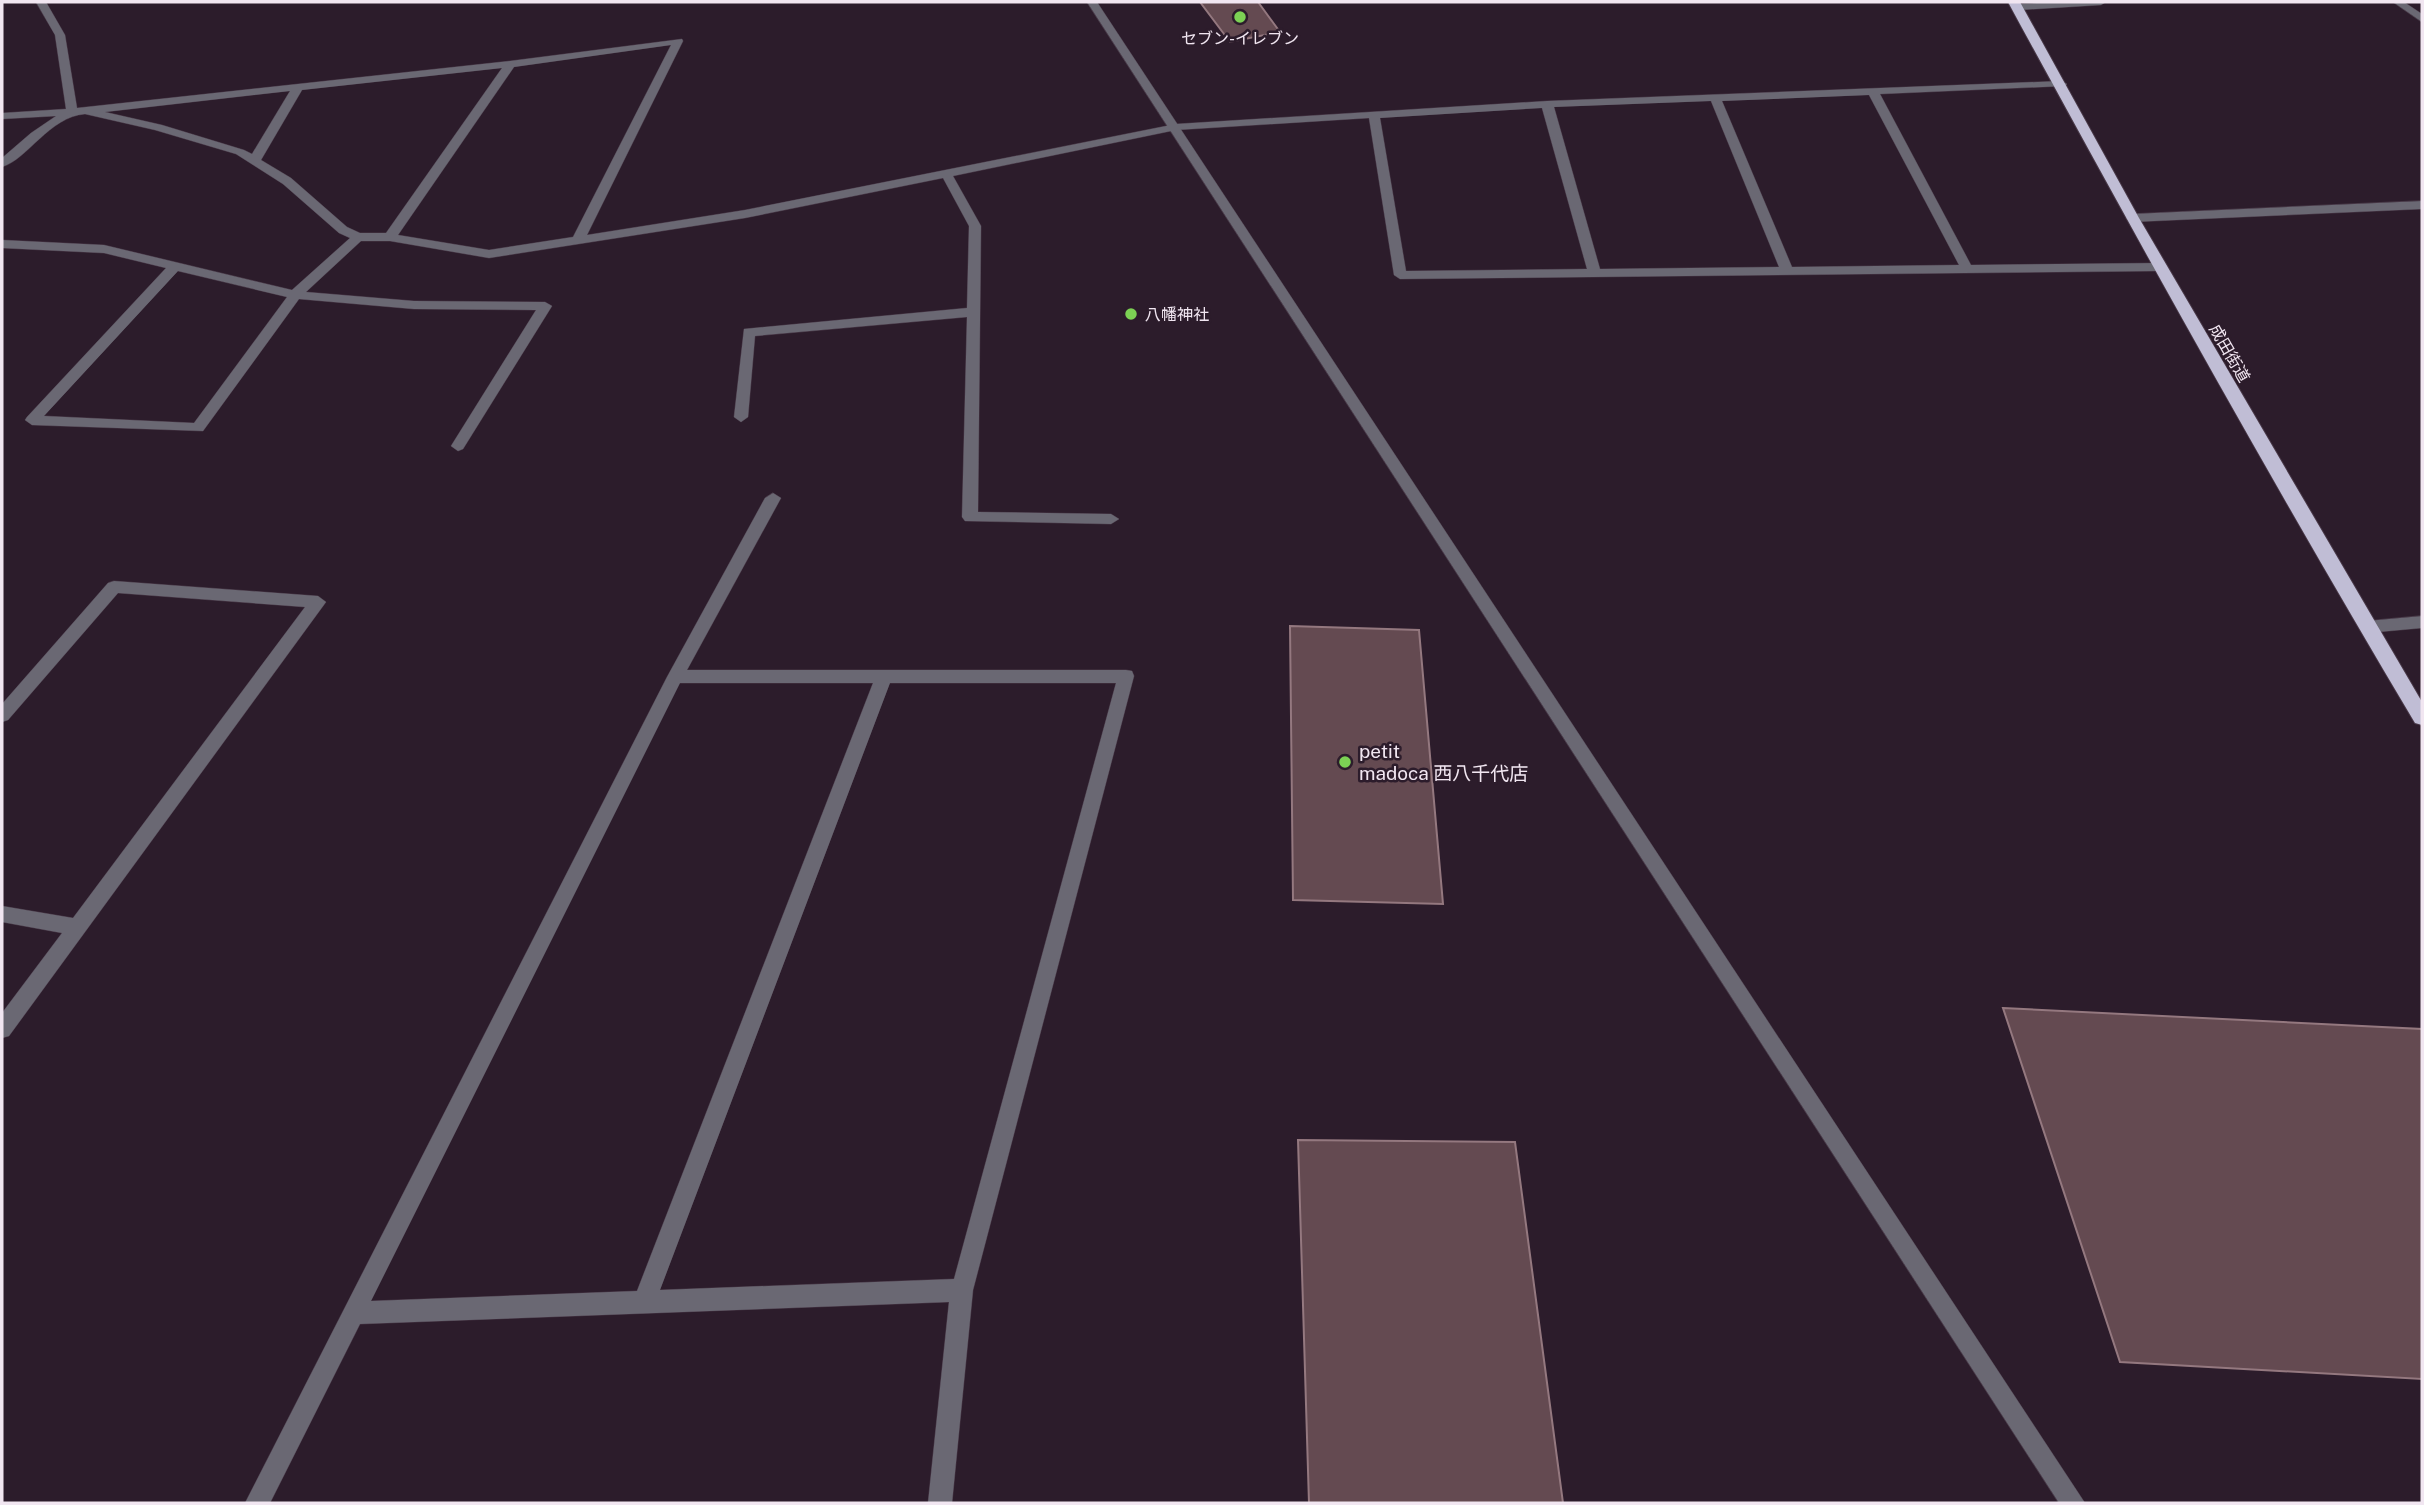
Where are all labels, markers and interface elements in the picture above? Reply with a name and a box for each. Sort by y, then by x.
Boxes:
marker: セブン-イレブン [1232,9,1248,25]
place label: セブン-イレブン [1181,29,1299,48]
place label: 八幡神社 [1145,305,1209,324]
marker: 八幡神社 [1123,306,1139,322]
street label: 成田街道 [2205,321,2254,386]
place label: petit madoca 西八千代店 [1359,740,1528,784]
marker: petit madoca 西八千代店 [1337,754,1353,770]

